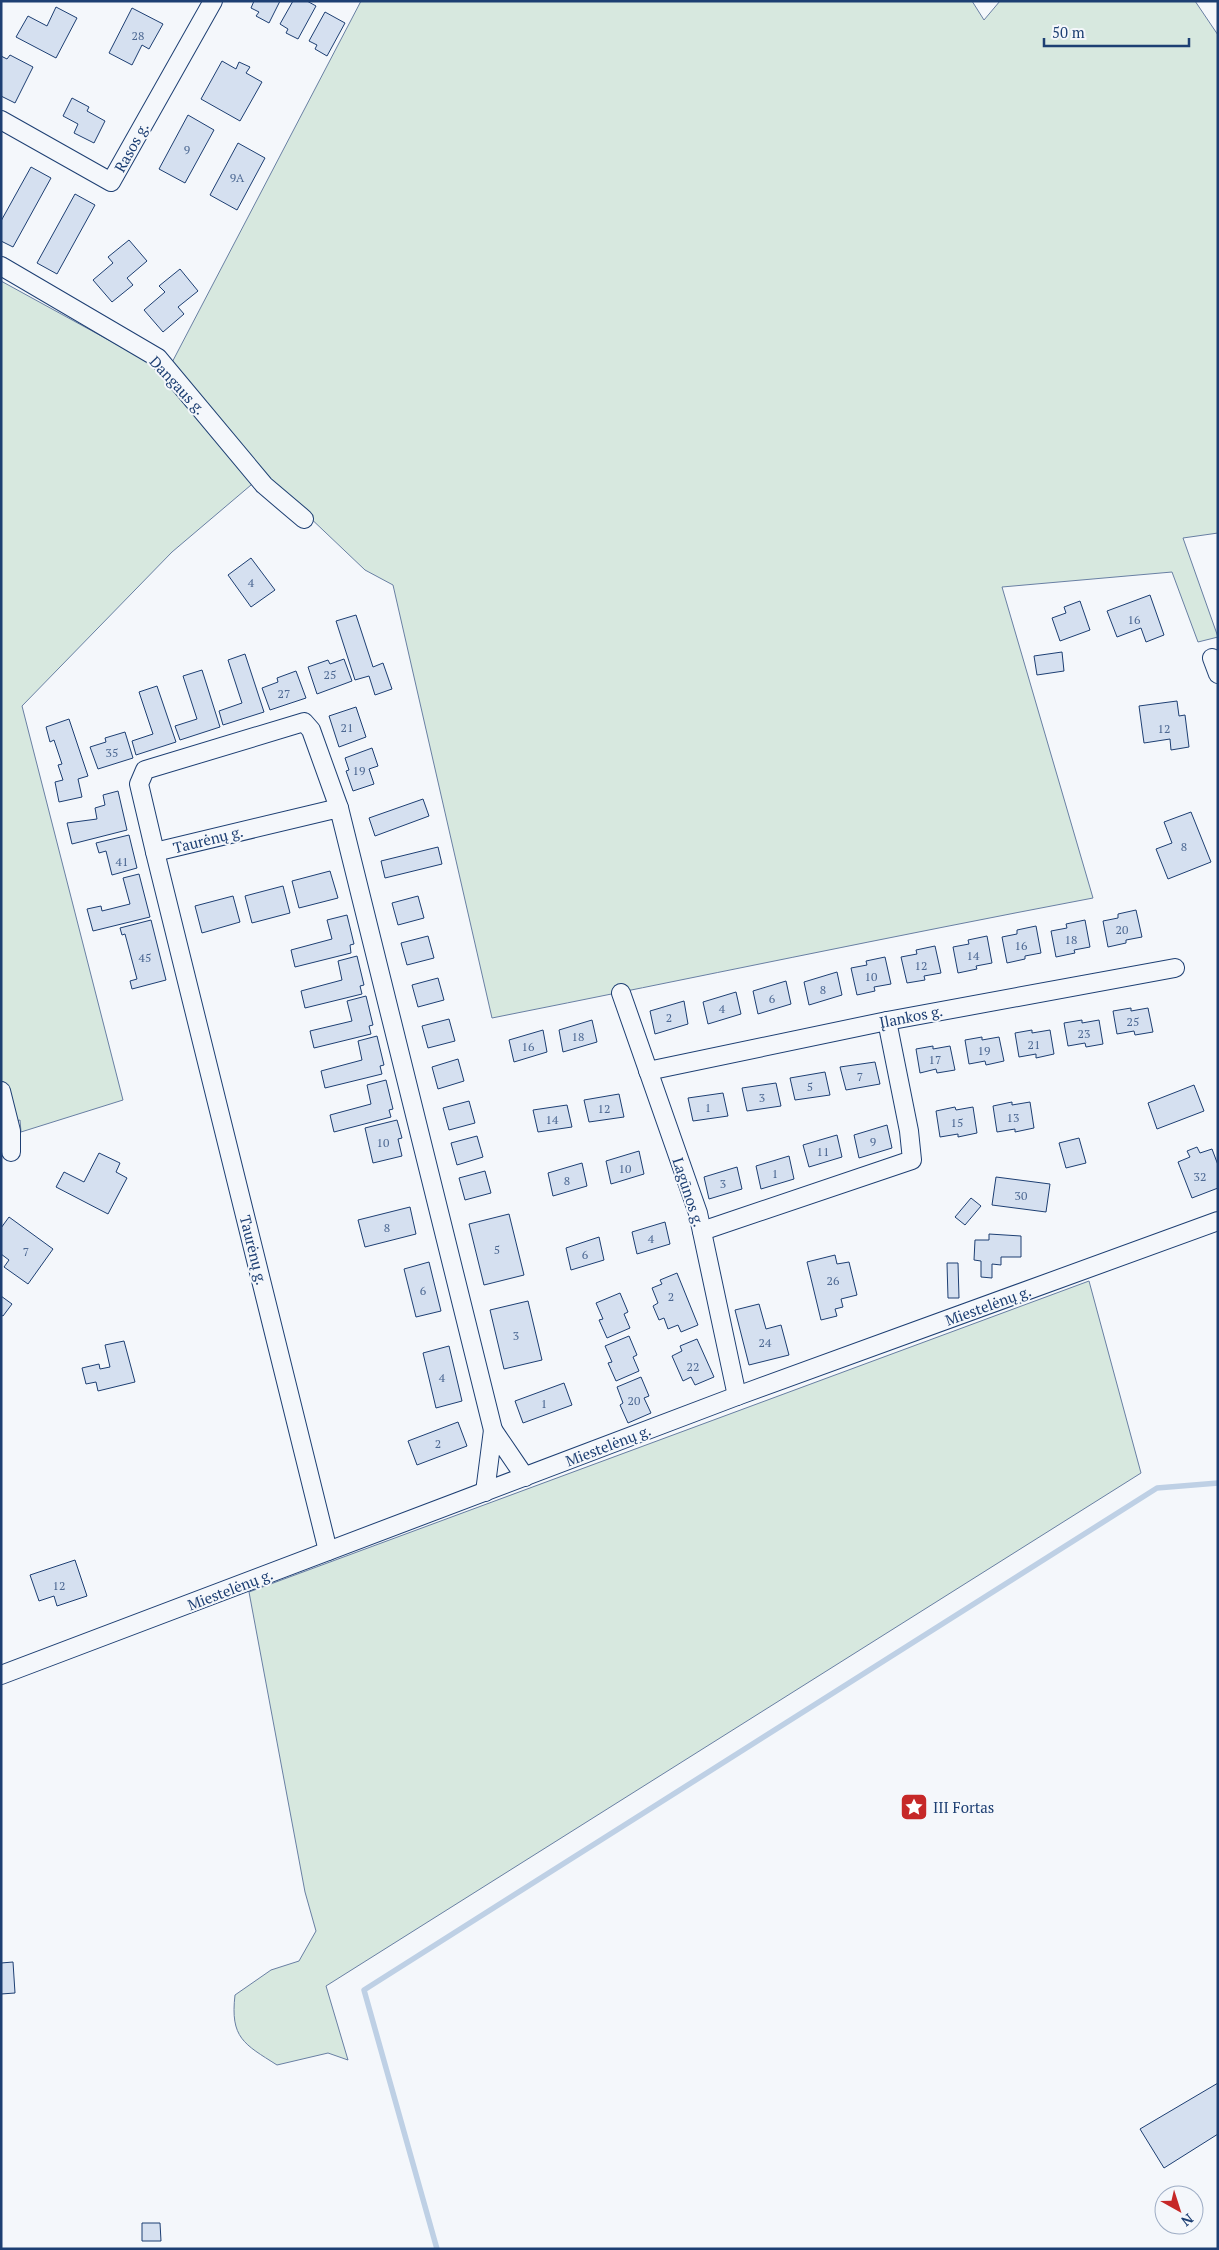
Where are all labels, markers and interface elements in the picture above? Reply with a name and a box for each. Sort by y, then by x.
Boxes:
scale bar [1044,15,1189,47]
text: 50 m [1052,22,1085,42]
house number: 28 [132,28,144,43]
street label: Rasos g. [109,118,153,176]
house number: 9 [184,142,190,157]
house number: 9A [230,170,245,185]
street label: Dangaus g. [146,351,210,419]
house number: 4 [248,575,255,590]
house number: 16 [1128,612,1141,627]
house number: 25 [324,667,336,682]
house number: 27 [278,686,290,701]
house number: 21 [341,720,353,735]
house number: 12 [1158,721,1170,736]
house number: 35 [106,745,118,760]
house number: 19 [353,763,365,778]
street label: Taurėnų g. [171,821,245,857]
house number: 8 [1181,839,1187,854]
house number: 41 [116,854,128,869]
house number: 20 [1116,922,1128,937]
house number: 18 [1065,932,1077,947]
house number: 16 [1015,938,1028,953]
house number: 14 [967,948,980,963]
house number: 45 [139,950,151,965]
house number: 12 [915,958,927,973]
house number: 10 [865,969,877,984]
house number: 8 [820,982,826,997]
house number: 6 [769,991,776,1006]
street label: Įlankos g. [878,1000,944,1032]
house number: 4 [719,1001,726,1016]
house number: 2 [666,1010,672,1025]
house number: 25 [1127,1014,1139,1029]
house number: 23 [1078,1026,1090,1041]
house number: 18 [572,1029,584,1044]
house number: 21 [1028,1037,1040,1052]
house number: 16 [522,1039,535,1054]
house number: 19 [978,1043,990,1058]
house number: 17 [929,1052,941,1067]
house number: 7 [857,1069,863,1084]
house number: 5 [807,1079,813,1094]
house number: 3 [759,1090,765,1105]
house number: 1 [705,1100,711,1115]
house number: 12 [598,1101,610,1116]
house number: 13 [1007,1110,1019,1125]
house number: 14 [546,1112,559,1127]
house number: 15 [951,1115,963,1130]
house number: 9 [870,1134,876,1149]
house number: 10 [377,1135,389,1150]
house number: 11 [817,1144,829,1159]
street label: Lagūnos g. [668,1155,710,1229]
house number: 10 [619,1161,631,1176]
house number: 1 [772,1166,778,1181]
house number: 32 [1194,1169,1206,1184]
house number: 8 [564,1173,570,1188]
house number: 3 [720,1176,726,1191]
house number: 30 [1015,1188,1027,1203]
street label: Taurėnų g. [236,1213,272,1287]
house number: 8 [384,1220,390,1235]
house number: 4 [648,1231,655,1246]
house number: 5 [494,1242,500,1257]
house number: 7 [23,1244,29,1259]
house number: 6 [582,1247,589,1262]
house number: 26 [827,1273,840,1288]
street label: Miestelėnų g. [942,1280,1034,1330]
house number: 6 [420,1283,427,1298]
house number: 2 [668,1289,674,1304]
house number: 3 [513,1328,519,1343]
house number: 24 [759,1335,772,1350]
house number: 22 [687,1359,699,1374]
house number: 4 [439,1370,446,1385]
house number: 20 [628,1393,640,1408]
house number: 1 [541,1396,547,1411]
street label: Miestelėnų g. [562,1420,654,1470]
house number: 2 [435,1436,441,1451]
street label: Miestelėnų g. [184,1564,276,1614]
house number: 12 [53,1578,65,1593]
place icon: III Fortas [899,1792,929,1822]
place label: III Fortas [933,1797,994,1817]
north arrow [1154,2185,1204,2235]
text: N [1177,2210,1198,2231]

